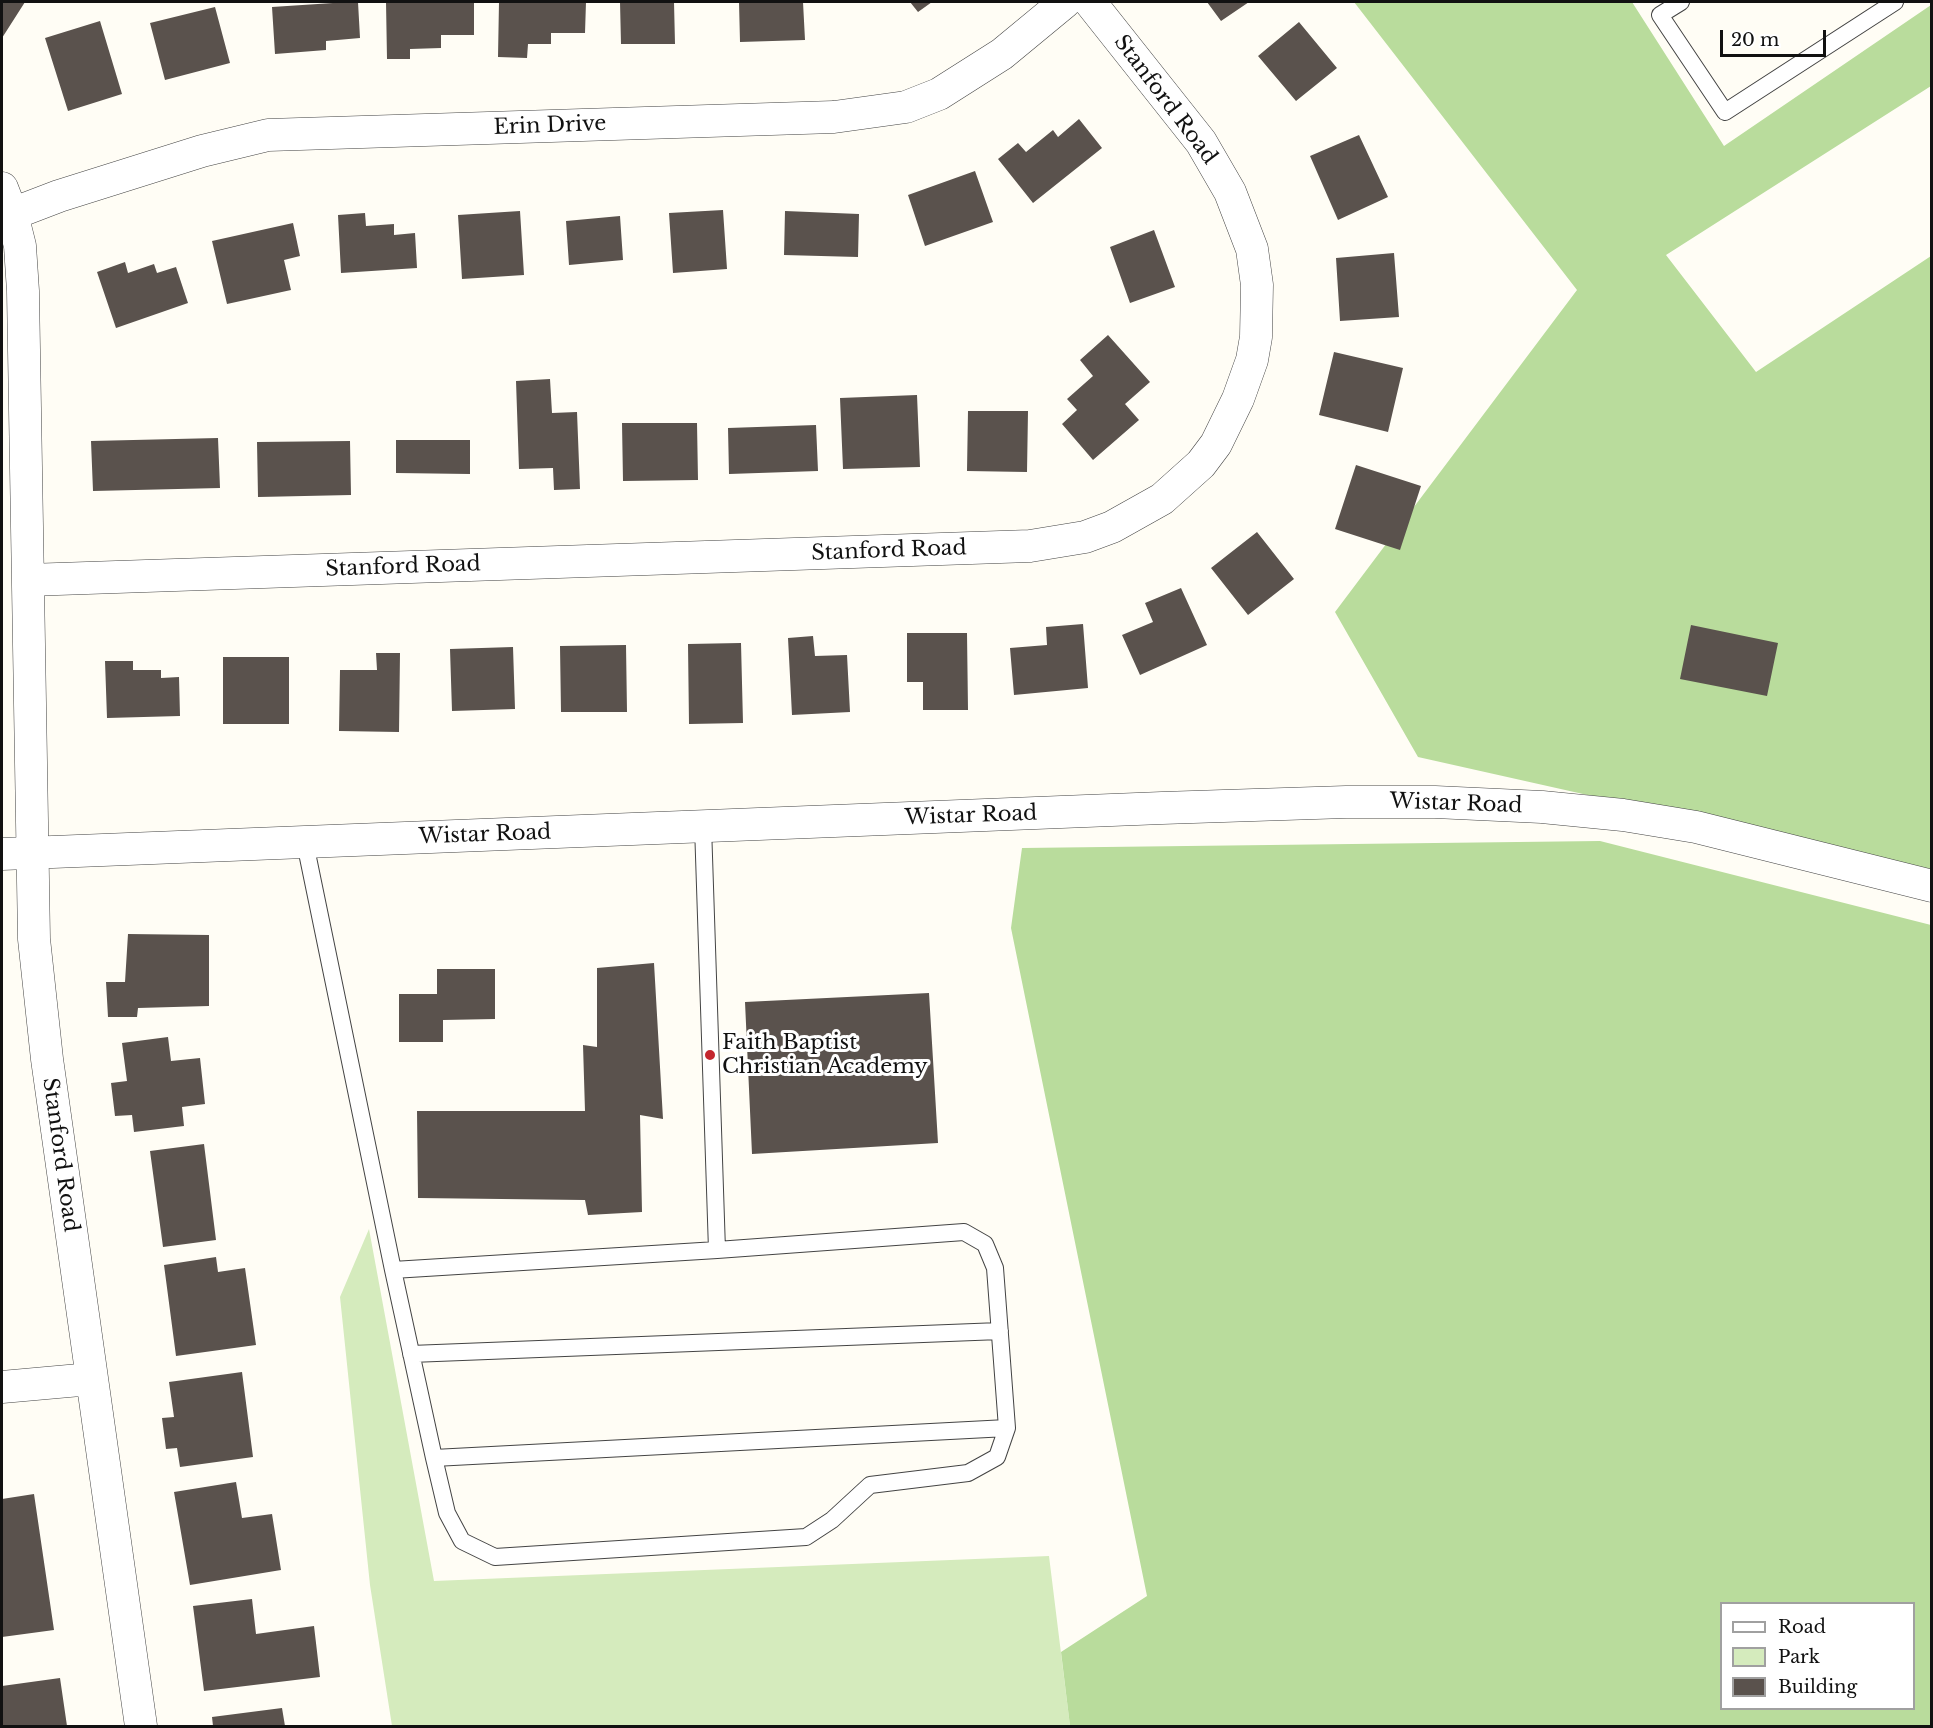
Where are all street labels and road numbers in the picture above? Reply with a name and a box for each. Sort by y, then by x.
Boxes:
street label: Stanford Road [1108,30,1222,170]
street label: Erin Drive [493,111,607,141]
street label: Stanford Road [811,536,967,566]
street label: Stanford Road [325,552,481,582]
street label: Wistar Road [1389,789,1523,819]
street label: Wistar Road [904,801,1038,831]
street label: Wistar Road [418,820,552,850]
street label: Stanford Road [37,1076,83,1234]

